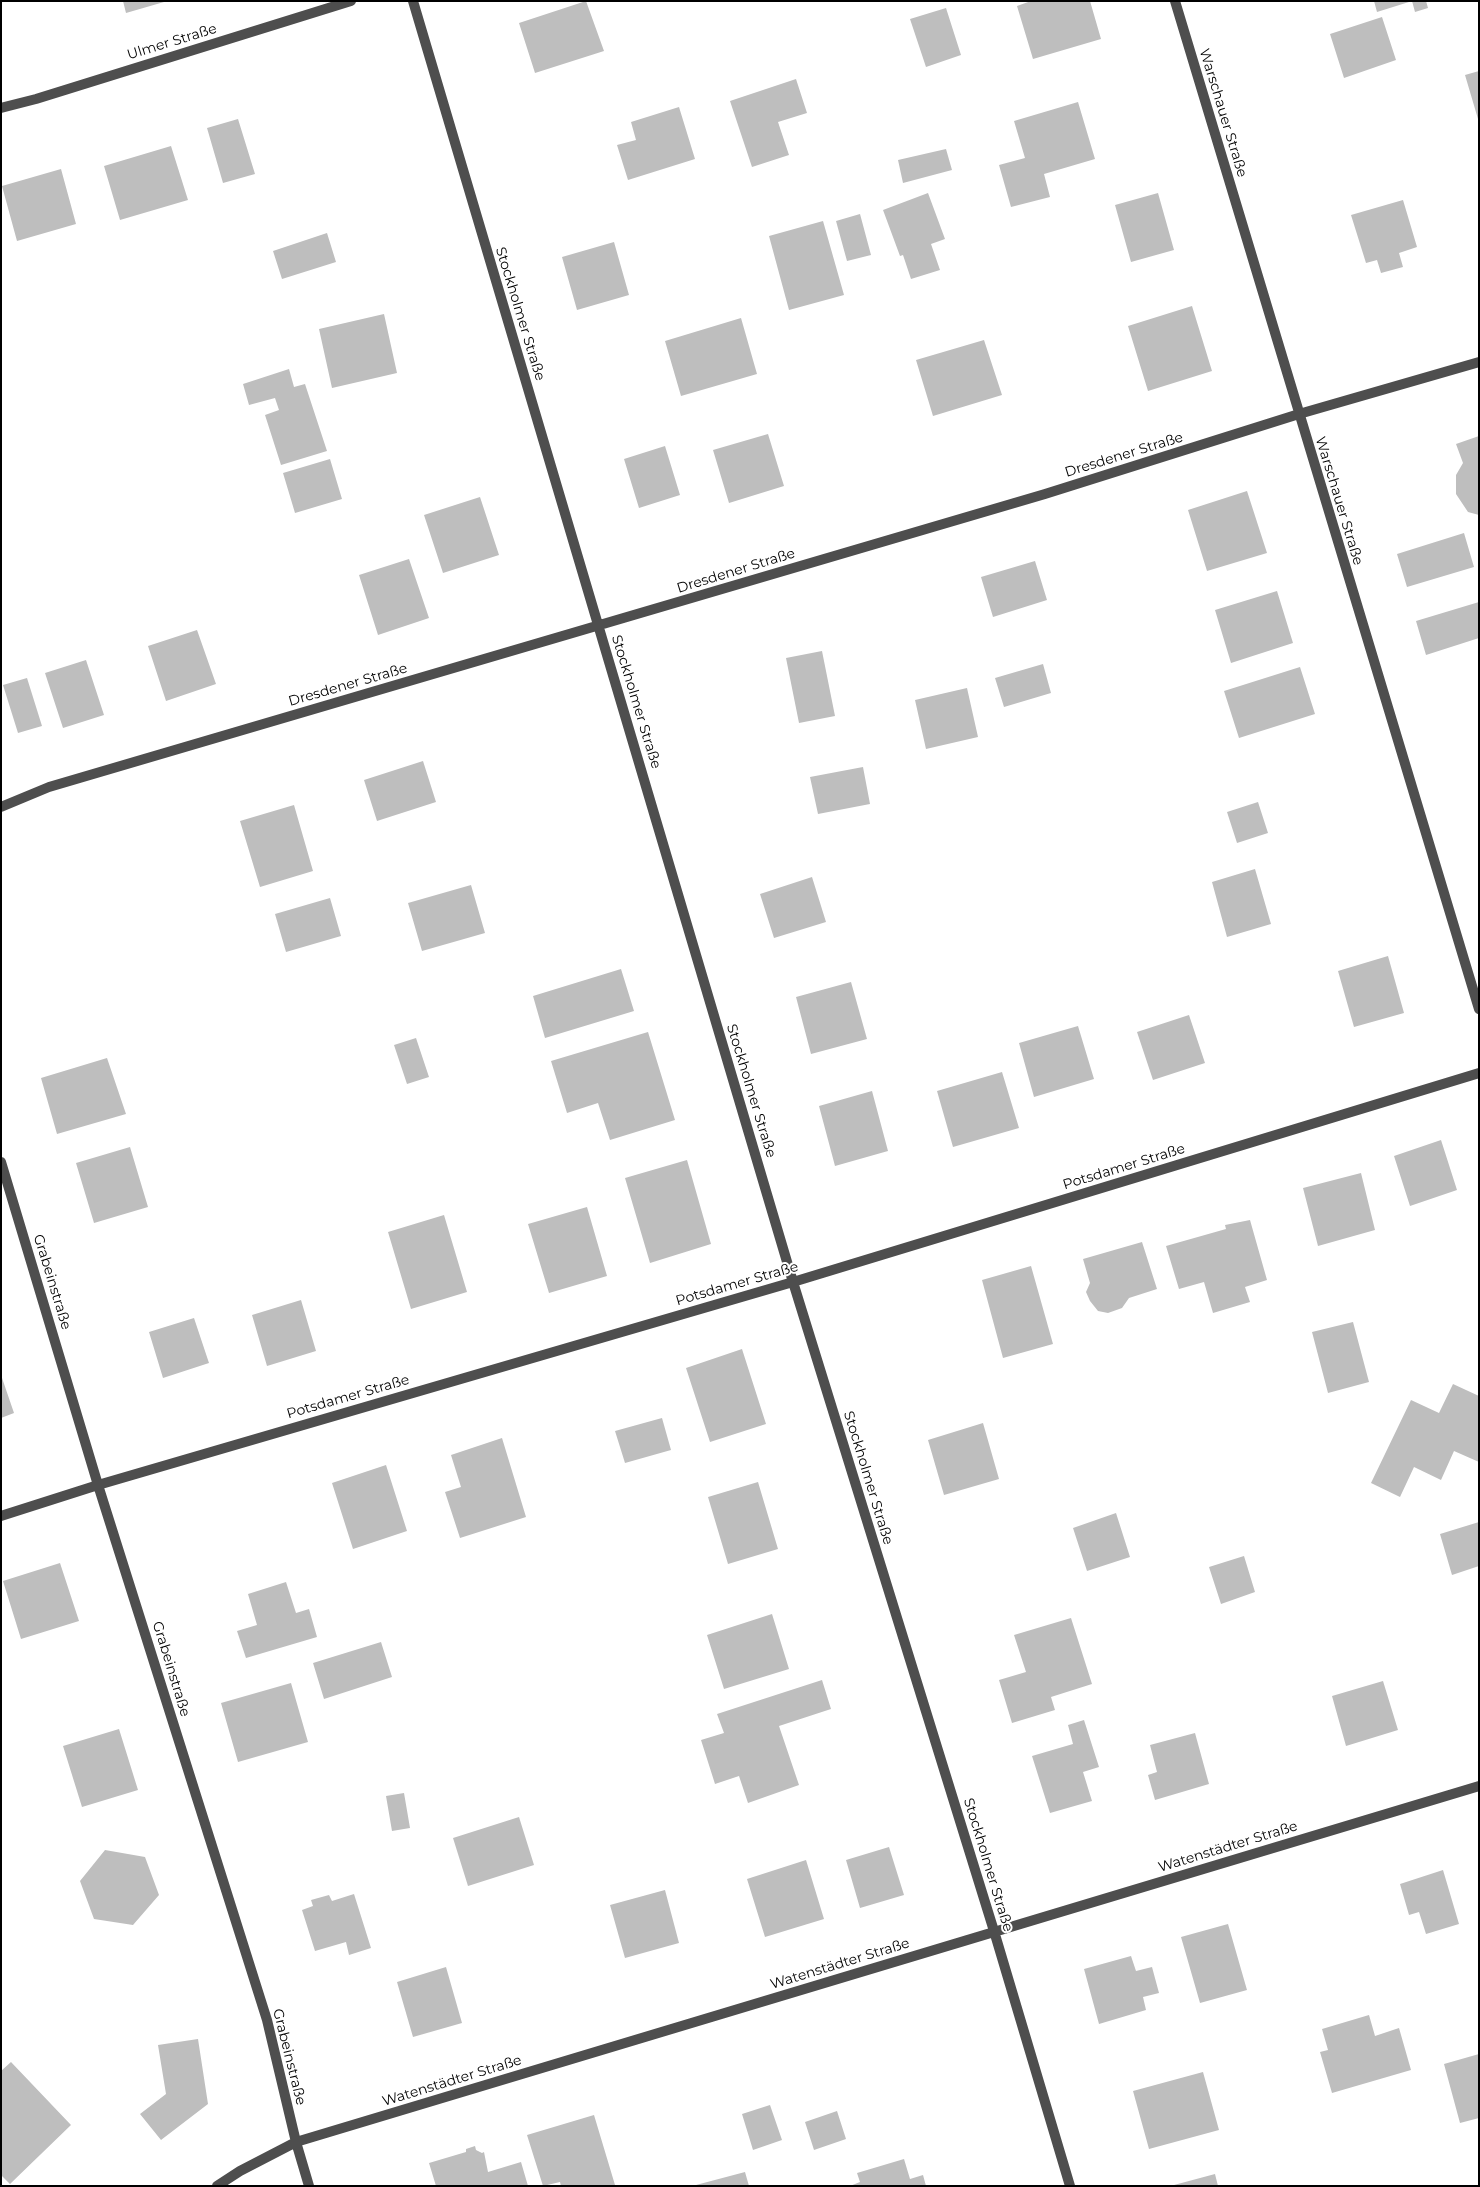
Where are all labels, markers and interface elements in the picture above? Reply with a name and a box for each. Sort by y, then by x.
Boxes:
street label: Ulmer Straße [125,20,219,64]
street label: Warschauer Straße [1195,47,1251,179]
street label: Stockholmer Straße [492,245,548,383]
street label: Dresdener Straße [1063,429,1185,481]
street label: Warschauer Straße [1311,435,1367,567]
street label: Dresdener Straße [675,545,797,597]
street label: Stockholmer Straße [608,633,664,771]
street label: Dresdener Straße [287,660,409,710]
street label: Stockholmer Straße [723,1022,779,1160]
street label: Potsdamer Straße [1061,1140,1187,1194]
street label: Grabeinstraße [30,1232,74,1332]
street label: Potsdamer Straße [674,1258,800,1310]
street label: Potsdamer Straße [285,1371,411,1423]
street label: Stockholmer Straße [840,1409,896,1547]
street label: Grabeinstraße [149,1619,193,1719]
street label: Stockholmer Straße [960,1796,1016,1934]
street label: Watenstädter Straße [1156,1818,1300,1876]
street label: Watenstädter Straße [768,1935,912,1993]
street label: Grabeinstraße [269,2007,309,2107]
street label: Watenstädter Straße [380,2052,524,2110]

